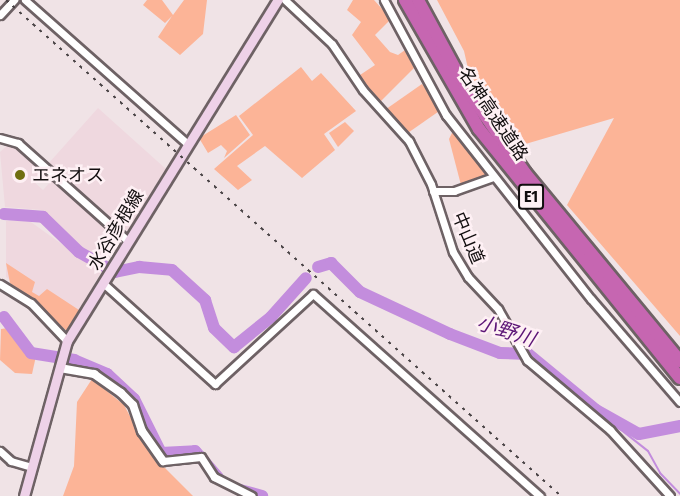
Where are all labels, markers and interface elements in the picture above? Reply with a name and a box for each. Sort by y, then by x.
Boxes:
street label: 名神高速道路 [454,63,532,165]
place label: エネオス [32,164,104,186]
marker: エネオス [13,168,27,182]
road number: E1 [518,184,544,210]
street label: 水谷彦根線 [84,186,148,274]
street label: 中山道 [448,209,488,267]
water label: 小野川 [474,310,538,352]

